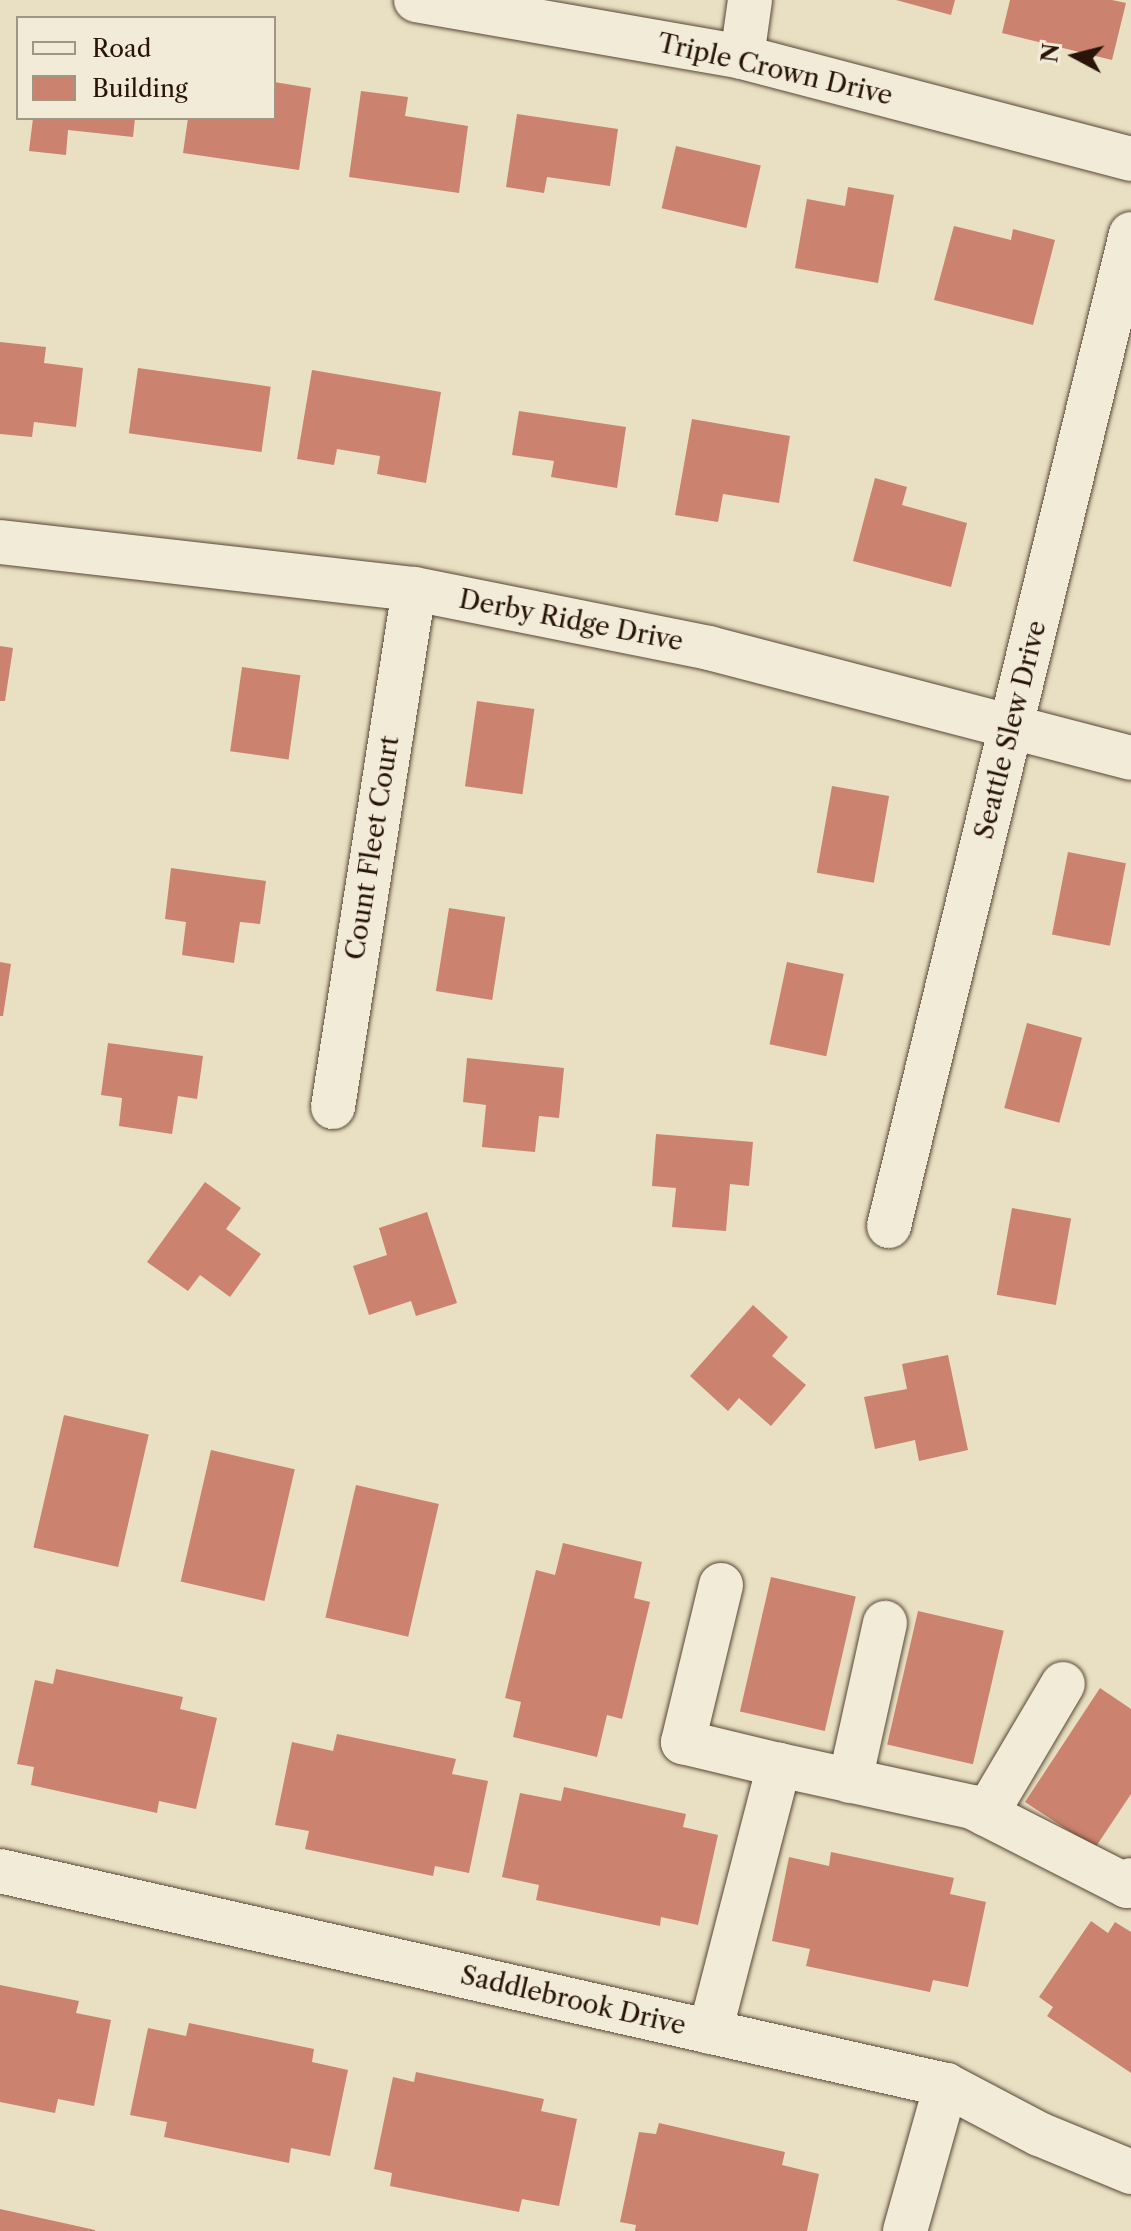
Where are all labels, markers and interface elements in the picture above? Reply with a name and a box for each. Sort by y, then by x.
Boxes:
legend [16,16,276,120]
north arrow [1035,16,1115,96]
street label: Triple Crown Drive [655,28,895,112]
text: Road [92,34,151,63]
text: N [1036,42,1065,64]
text: Building [92,74,188,103]
street label: Derby Ridge Drive [456,584,686,658]
street label: Seattle Slew Drive [969,617,1053,843]
street label: Count Fleet Court [340,734,406,962]
street label: Saddlebrook Drive [457,1960,689,2042]

